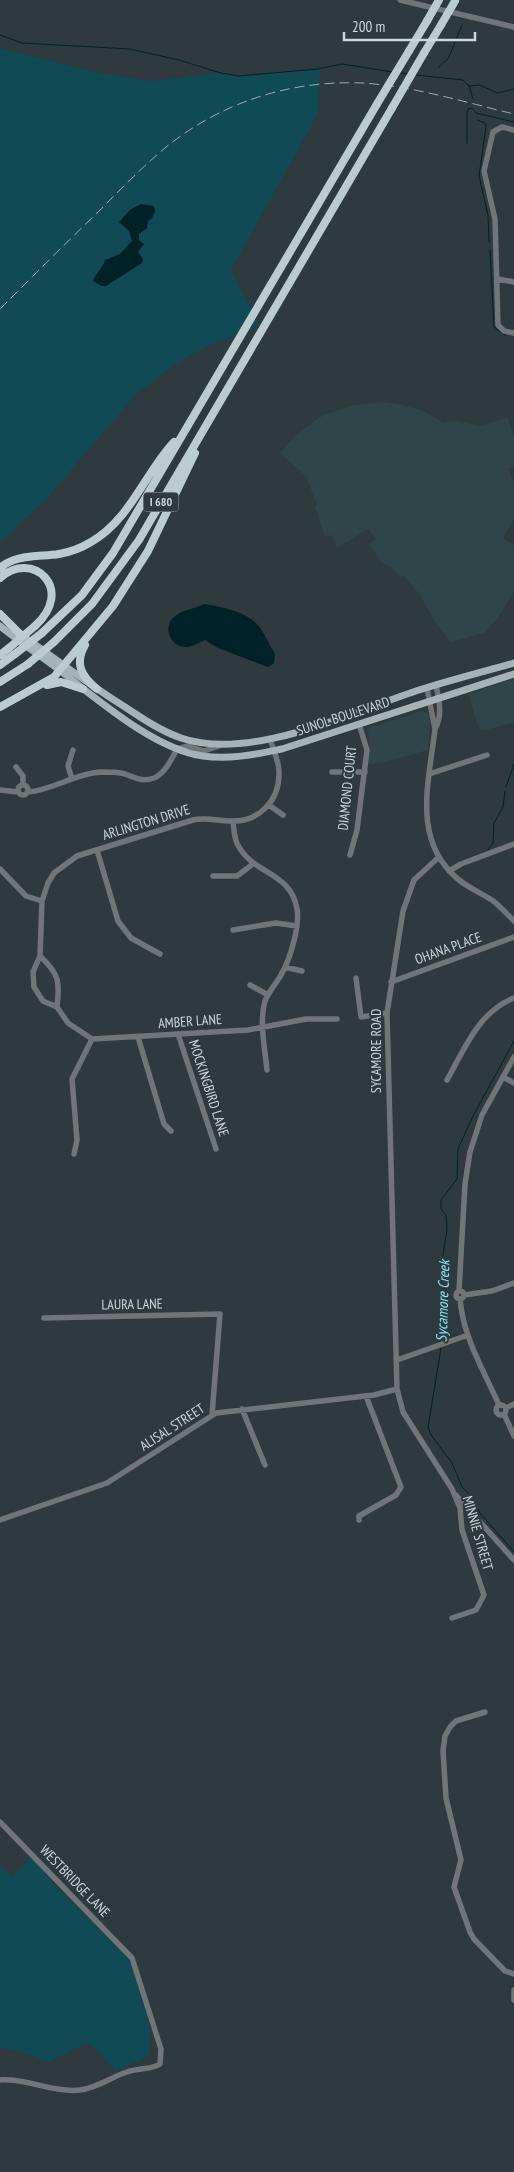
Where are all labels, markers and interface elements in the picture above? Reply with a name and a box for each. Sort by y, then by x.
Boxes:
scale bar [344,10,475,42]
text: 200 m [352,17,385,36]
road number: I 680 [144,492,178,512]
street label: SUNOL BOULEVARD [294,692,392,740]
street label: DIAMOND COURT [334,744,360,831]
street label: ARLINGTON DRIVE [100,800,192,844]
street label: OHANA PLACE [412,928,484,968]
street label: SYCAMORE ROAD [367,1009,385,1093]
street label: AMBER LANE [158,1010,222,1032]
street label: MOCKINGBIRD LANE [185,1037,233,1139]
water label: Sycamore Creek [432,1257,454,1342]
street label: LAURA LANE [101,1294,163,1314]
street label: ALISAL STREET [136,1399,208,1455]
street label: MINNIE STREET [459,1494,497,1573]
street label: WESTBRIDGE LANE [36,1841,114,1921]

